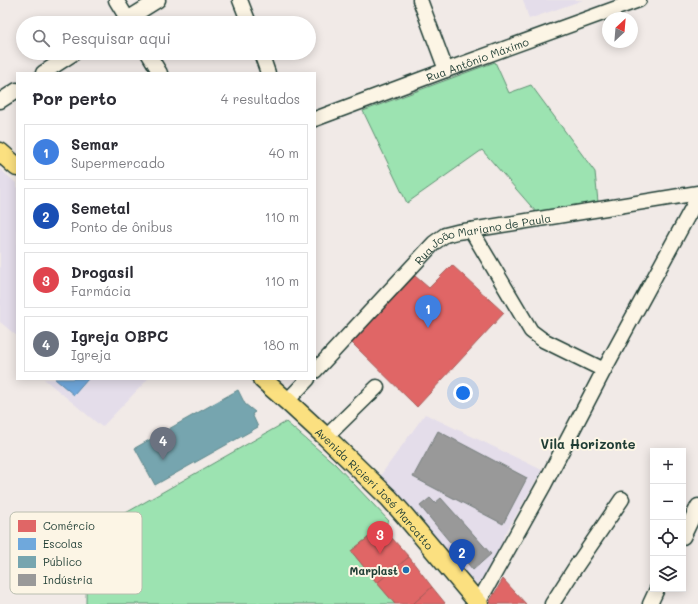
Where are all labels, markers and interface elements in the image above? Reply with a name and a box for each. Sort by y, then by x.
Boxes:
north arrow [602,12,638,48]
search box [16,16,316,60]
icon: search [30,27,52,49]
text: Pesquisar aqui [62,28,171,48]
street label: Rua Antônio Máximo [424,33,531,84]
text: Por perto [32,87,116,109]
text: 4 resultados [221,90,300,107]
text: Semar [71,134,118,154]
text: 1 [43,144,49,161]
text: 40 m [269,144,299,161]
text: Supermercado [71,154,165,171]
text: Semetal [71,198,130,218]
text: 2 [42,208,50,225]
text: 110 m [265,208,299,225]
street label: Rua João Mariano de Paula [411,210,552,267]
text: Ponto de ônibus [71,218,173,235]
text: Drogasil [71,262,134,282]
text: 3 [42,272,50,289]
text: 110 m [265,272,299,289]
text: Farmácia [71,282,131,299]
pin: 1 [415,295,441,328]
text: Igreja OBPC [71,326,168,346]
text: 4 [42,336,50,353]
text: 180 m [263,336,299,353]
text: Igreja [71,346,111,363]
your location [453,383,473,403]
street label: Avenida Ricieri José Marcatto [312,424,438,553]
pin: 4 [150,427,176,460]
district label: Vila Horizonte [541,435,636,452]
map controls [650,448,686,592]
button: + [650,448,686,484]
button: − [650,484,686,520]
legend [10,512,142,594]
text: Comércio [43,518,95,533]
button: locate [650,520,686,556]
pin: 3 [367,521,393,554]
text: Escolas [43,536,83,551]
pin: 2 [449,539,475,572]
text: Público [43,554,82,569]
button: layers [650,556,686,592]
place label: Marplast [350,563,398,578]
marker: Marplast [401,565,411,575]
text: Indústria [43,572,93,587]

